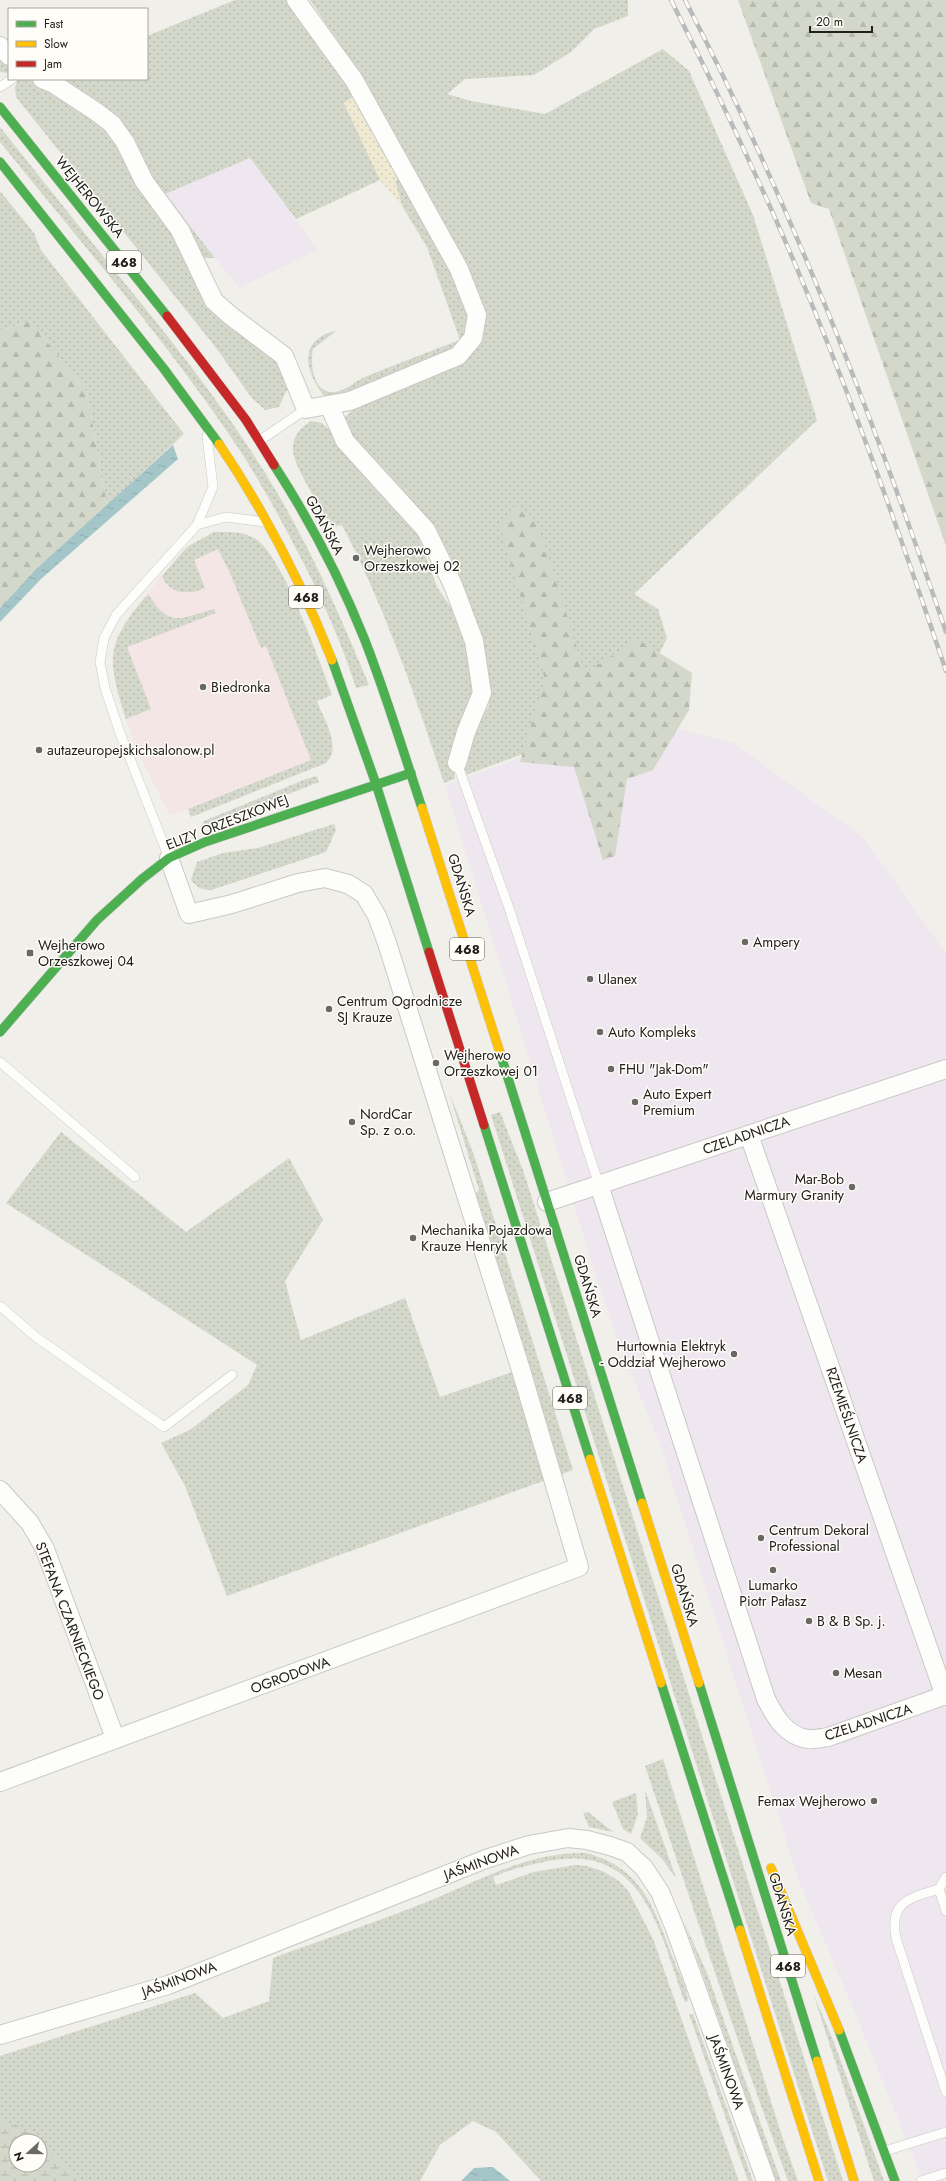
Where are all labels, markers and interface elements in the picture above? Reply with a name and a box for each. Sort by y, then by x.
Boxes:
legend [8,8,148,80]
scale bar [810,8,872,34]
text: 20 m [816,13,843,31]
text: Fast [44,15,63,33]
text: Slow [44,35,69,53]
text: Jam [42,55,62,73]
street label: WEJHEROWSKA [51,152,130,243]
road number: 468 [107,251,141,273]
street label: GDAŃSKA [301,492,349,559]
place label: Wejherowo Orzeszkowej 02 [364,540,460,576]
marker: Wejherowo Orzeszkowej 02 [351,553,361,563]
road number: 468 [289,586,323,608]
place label: Biedronka [211,677,270,697]
marker: Biedronka [198,682,208,692]
place label: autazeuropejskichsalonow.pl [47,740,214,760]
marker: autazeuropejskichsalonow.pl [34,745,44,755]
street label: ELIZY ORZESZKOWEJ [163,789,291,855]
street label: GDAŃSKA [443,851,481,920]
place label: Ampery [753,932,801,952]
place label: Wejherowo Orzeszkowej 04 [38,935,134,971]
marker: Ampery [740,937,750,947]
road number: 468 [450,938,484,960]
marker: Wejherowo Orzeszkowej 04 [25,948,35,958]
place label: Ulanex [598,969,637,989]
marker: Ulanex [585,974,595,984]
place label: Centrum Ogrodnicze SJ Krauze [337,991,462,1027]
marker: Centrum Ogrodnicze SJ Krauze [324,1004,334,1014]
place label: Auto Kompleks [608,1022,696,1042]
marker: Auto Kompleks [595,1027,605,1037]
place label: Wejherowo Orzeszkowej 01 [444,1045,538,1081]
marker: Wejherowo Orzeszkowej 01 [431,1058,441,1068]
place label: FHU "Jak-Dom" [619,1059,709,1079]
marker: FHU "Jak-Dom" [606,1064,616,1074]
place label: Auto Expert Premium [643,1084,712,1120]
marker: Auto Expert Premium [630,1097,640,1107]
place label: NordCar Sp. z o.o. [360,1104,416,1140]
street label: CZELADNICZA [700,1111,793,1159]
marker: NordCar Sp. z o.o. [347,1117,357,1127]
place label: Mar-Bob Marmury Granity [744,1169,845,1205]
marker: Mar-Bob Marmury Granity [847,1182,857,1192]
place label: Mechanika Pojazdowa Krauze Henryk [421,1220,552,1256]
marker: Mechanika Pojazdowa Krauze Henryk [408,1233,418,1243]
street label: GDAŃSKA [569,1252,607,1321]
place label: Hurtownia Elektryk - Oddział Wejherowo [601,1336,727,1372]
marker: Hurtownia Elektryk - Oddział Wejherowo [729,1349,739,1359]
street label: RZEMIEŚLNICZA [821,1364,873,1466]
road number: 468 [553,1387,587,1409]
place label: Centrum Dekoral Professional [769,1520,869,1556]
marker: Centrum Dekoral Professional [756,1533,766,1543]
street label: STEFANA CZARNIECKIEGO [31,1539,109,1703]
street label: GDAŃSKA [666,1561,704,1630]
marker: Lumarko Piotr Pałasz [768,1565,778,1575]
place label: Lumarko Piotr Pałasz [739,1575,807,1611]
place label: B & B Sp. j. [817,1611,886,1631]
marker: B & B Sp. j. [804,1616,814,1626]
street label: OGRODOWA [248,1651,333,1699]
place label: Mesan [844,1663,882,1683]
marker: Mesan [831,1668,841,1678]
street label: CZELADNICZA [822,1698,915,1746]
place label: Femax Wejherowo [757,1791,866,1811]
marker: Femax Wejherowo [869,1796,879,1806]
street label: JAŚMINOWA [439,1839,522,1885]
street label: GDAŃSKA [764,1870,802,1939]
road number: 468 [771,1955,805,1977]
street label: JAŚMINOWA [137,1956,220,2002]
street label: JAŚMINOWA [704,2030,750,2113]
north arrow [8,2133,48,2173]
text: N [10,2150,28,2164]

